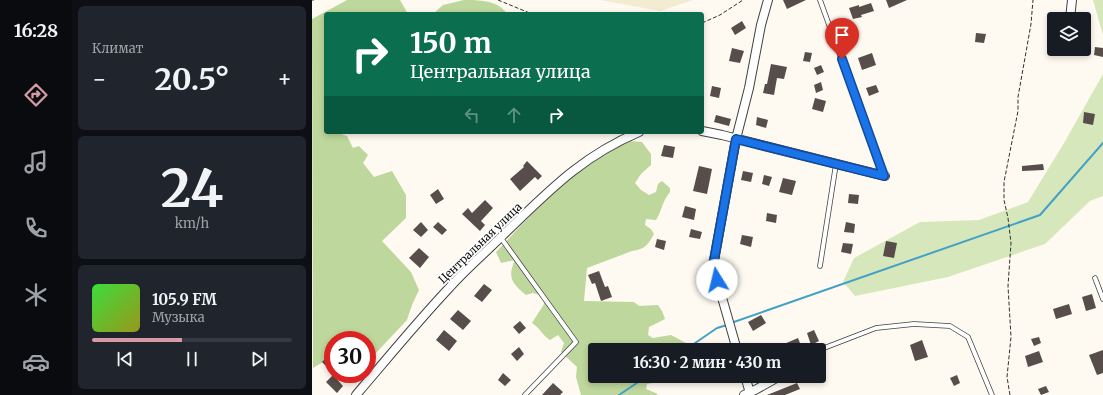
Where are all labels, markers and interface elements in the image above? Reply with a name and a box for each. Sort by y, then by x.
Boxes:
map controls [1047,12,1091,56]
button: layers [1047,12,1091,56]
pin [825,18,859,59]
text: 16:28 [14,19,58,42]
icon: arrive [831,24,853,46]
text: 150 m [410,25,492,61]
icon: right [344,28,396,80]
text: Климат [92,40,143,57]
text: 20.5° [155,60,229,98]
text: Центральная улица [410,60,591,83]
text: − [92,65,107,93]
text: + [277,65,292,93]
icon: directions [22,81,50,109]
icon: left [461,104,483,126]
icon: ahead [503,104,525,126]
icon: right [545,104,567,126]
icon: music [22,148,50,176]
text: 24 [161,156,223,221]
street label: Центральная улица [435,200,525,286]
icon: phone [22,214,50,242]
text: km/h [175,215,209,232]
position arrow [696,259,738,301]
icon: climate [22,281,50,309]
text: 105.9 FM [152,290,217,309]
text: Музыка [152,309,205,326]
speed limit sign: 30 [324,331,376,383]
icon: car [22,348,50,376]
icon: previous [114,348,136,370]
icon: pause [181,348,203,370]
icon: next [248,348,270,370]
text: 16:30 · 2 мин · 430 m [633,353,781,372]

